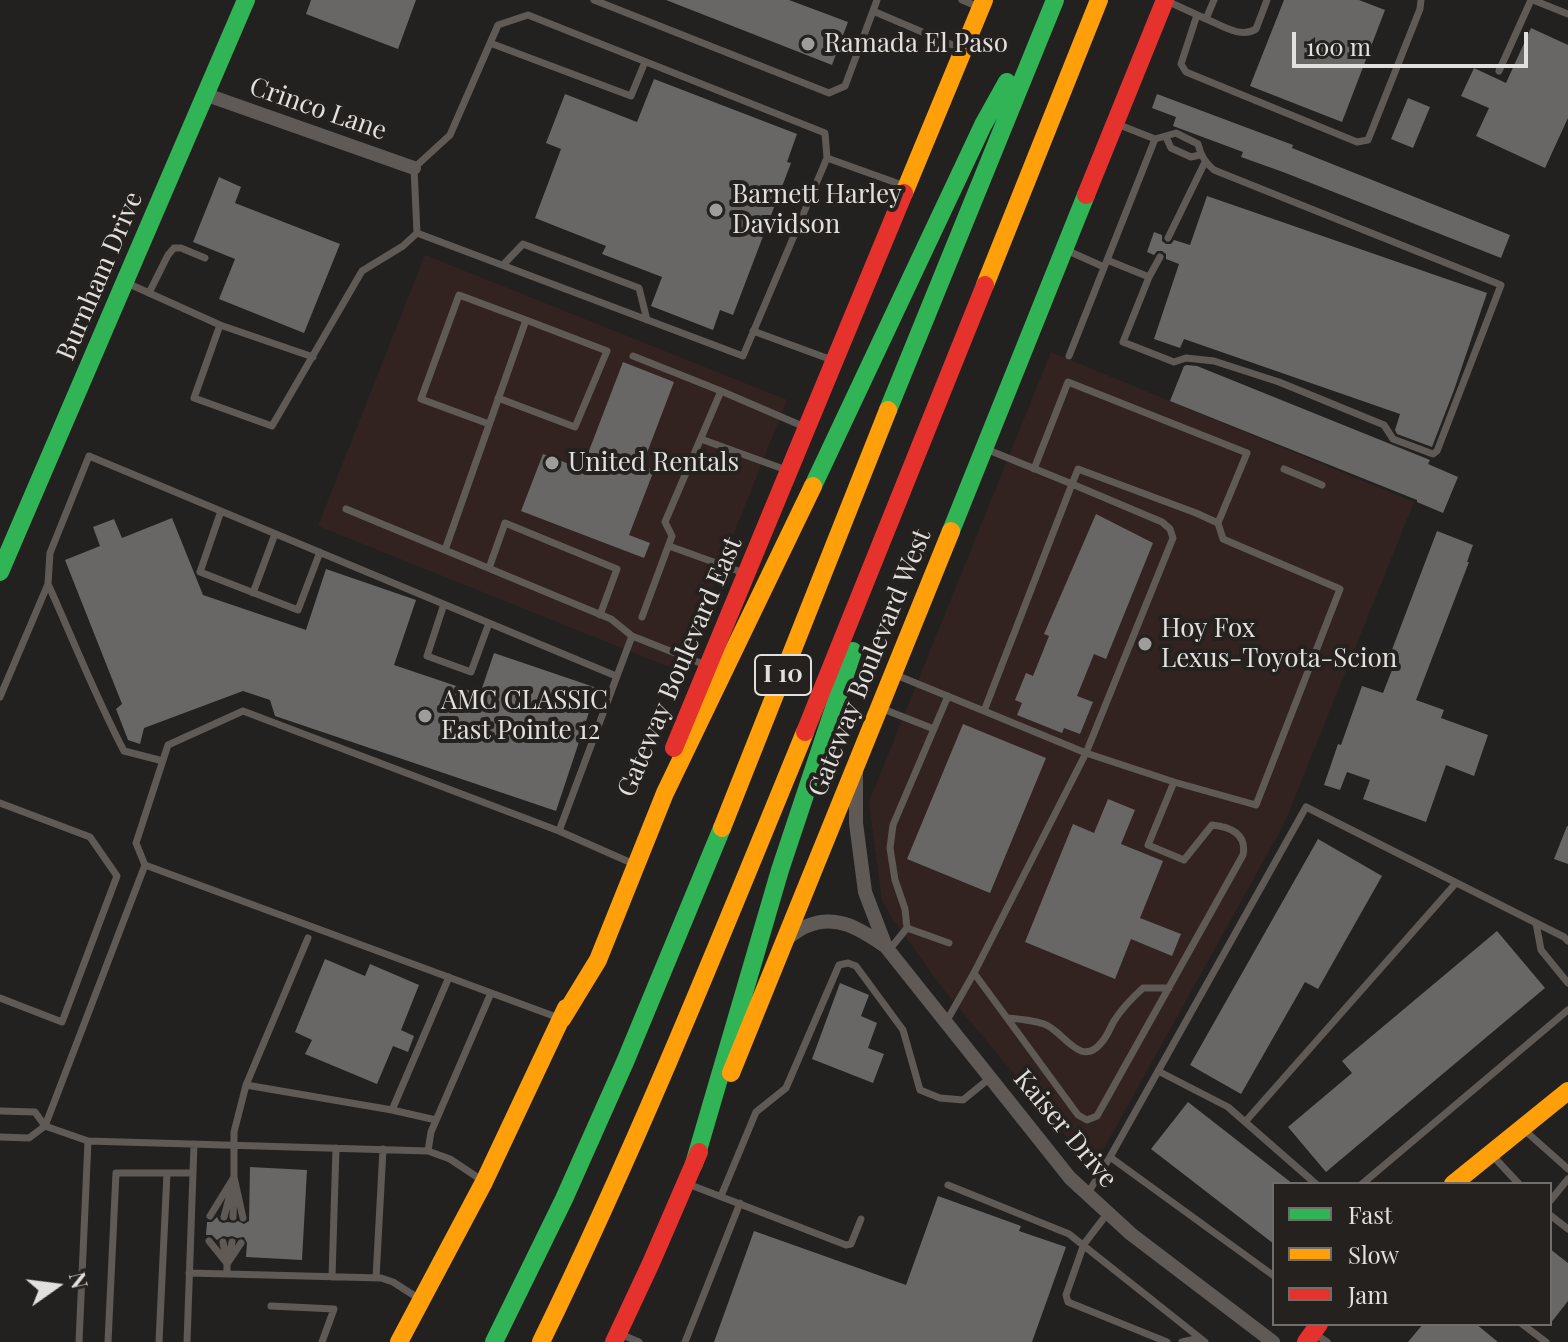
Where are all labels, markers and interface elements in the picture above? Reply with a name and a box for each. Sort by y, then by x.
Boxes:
scale bar [1296,16,1532,66]
place label: Ramada El Paso [824,28,1008,60]
text: 100 m [1306,30,1371,62]
marker: Ramada El Paso [799,35,817,53]
street label: Crinco Lane [245,71,391,147]
place label: Barnett Harley Davidson [732,179,902,240]
street label: Burnham Drive [51,187,149,365]
marker: Barnett Harley Davidson [707,201,725,219]
place label: United Rentals [568,447,739,479]
marker: United Rentals [543,454,561,472]
street label: Gateway Boulevard West [802,525,938,801]
street label: Gateway Boulevard East [611,532,749,802]
place label: Hoy Fox Lexus-Toyota-Scion [1161,613,1397,674]
marker: Hoy Fox Lexus-Toyota-Scion [1136,635,1154,653]
road number: I 10 [755,655,811,695]
place label: AMC CLASSIC East Pointe 12 [441,685,608,746]
marker: AMC CLASSIC East Pointe 12 [416,707,434,725]
street label: Kaiser Drive [1007,1064,1123,1194]
legend [1272,1182,1552,1326]
text: Fast [1348,1198,1393,1230]
text: Slow [1348,1238,1399,1270]
north arrow [16,1246,96,1326]
text: N [63,1269,96,1292]
text: Jam [1348,1278,1389,1310]

